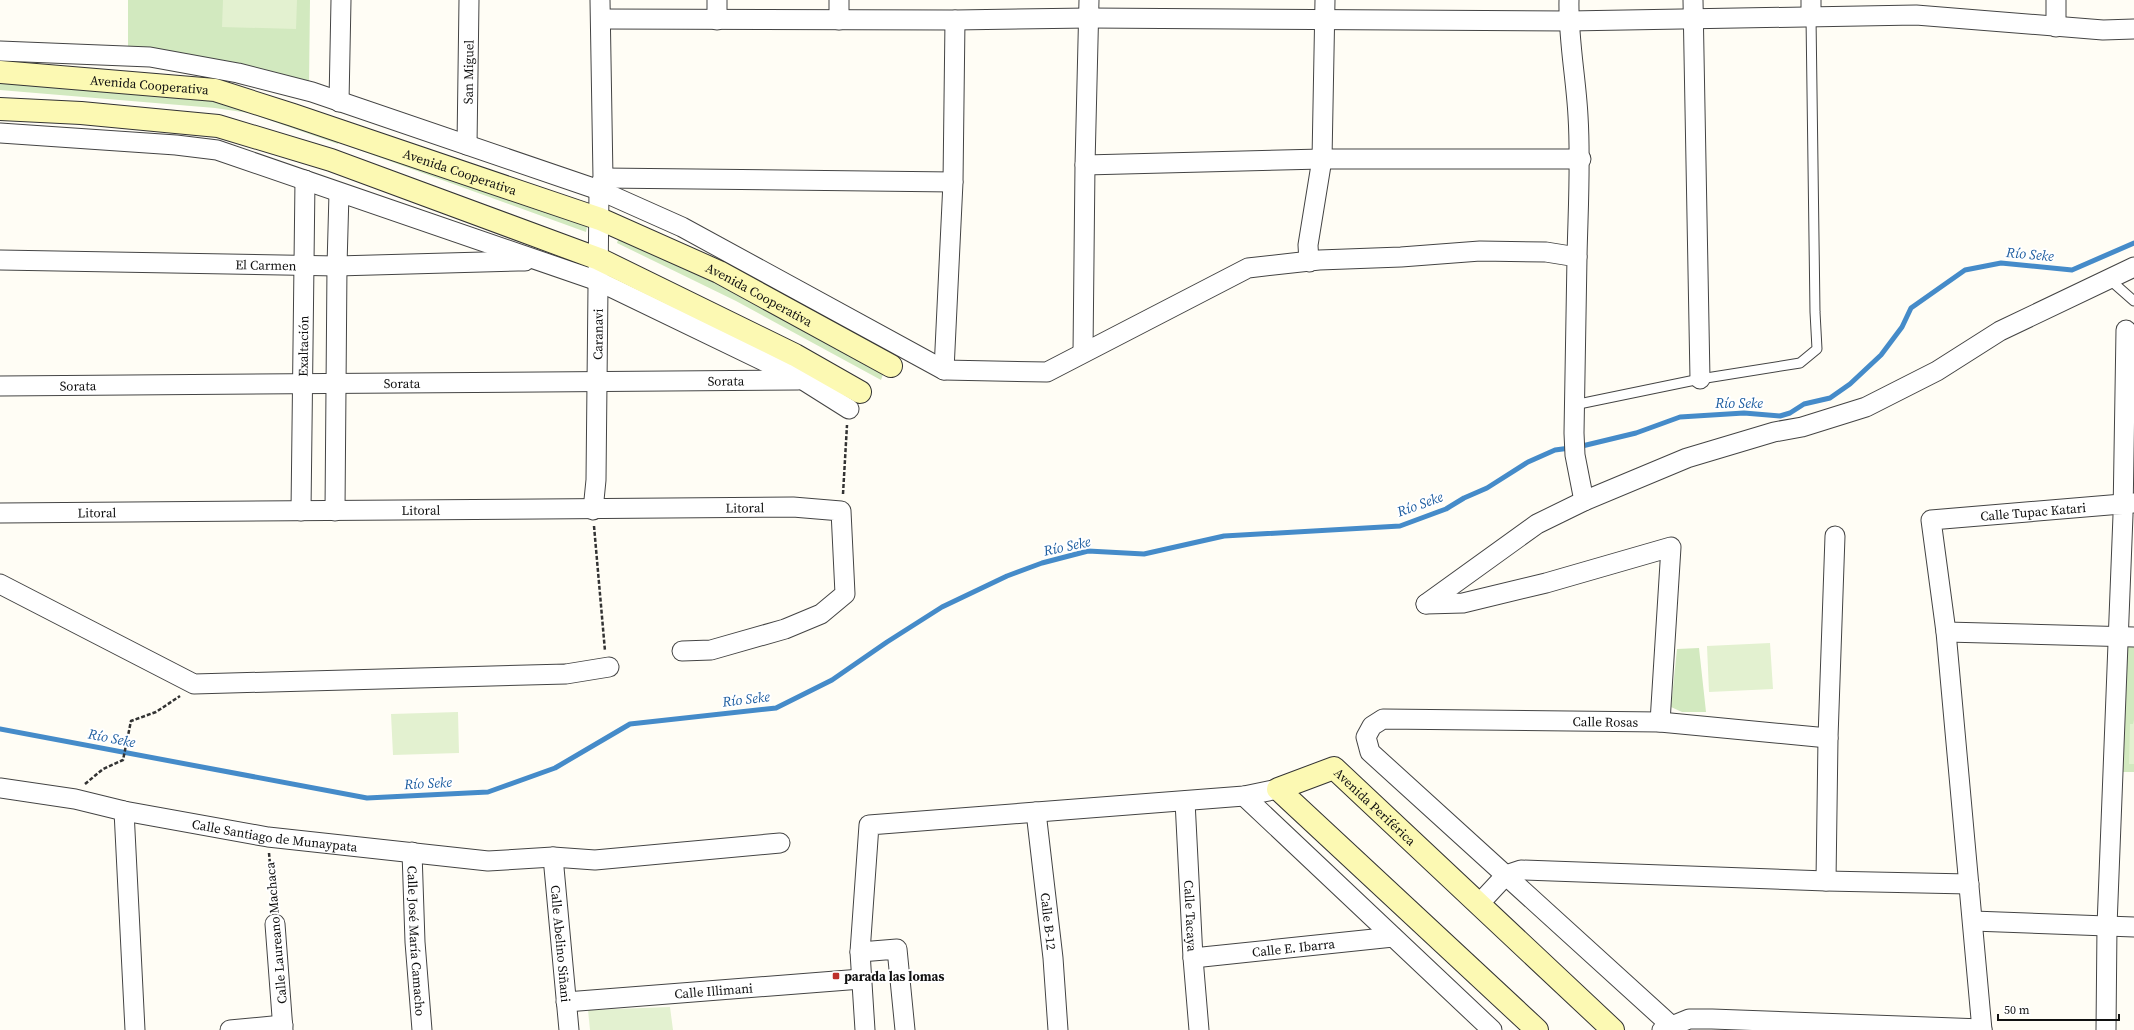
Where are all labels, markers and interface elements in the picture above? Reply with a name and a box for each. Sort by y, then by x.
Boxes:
street label: San Miguel [459,40,477,104]
street label: Avenida Cooperativa [89,71,210,98]
street label: Avenida Cooperativa [401,144,519,199]
water label: Río Seke [2004,242,2055,266]
street label: El Carmen [235,256,297,274]
street label: Avenida Cooperativa [703,259,816,330]
street label: Caranavi [589,308,606,360]
street label: Exaltación [294,315,312,377]
street label: Sorata [708,372,745,389]
street label: Sorata [384,374,421,392]
street label: Sorata [60,377,97,394]
water label: Río Seke [1714,393,1763,413]
water label: Río Seke [1393,486,1446,522]
street label: Litoral [725,499,765,516]
street label: Calle Tupac Katari [1980,499,2087,524]
street label: Litoral [401,501,441,518]
street label: Litoral [78,504,117,521]
water label: Río Seke [1041,531,1093,561]
water label: Río Seke [720,686,771,712]
street label: Calle Rosas [1573,713,1639,730]
water label: Río Seke [86,723,138,752]
street label: Avenida Periférica [1331,764,1420,849]
water label: Río Seke [403,772,453,794]
street label: Calle Santiago de Munaypata [191,815,359,855]
street label: Calle Laureano Machaca [261,861,291,1005]
street label: Calle José María Camacho [404,865,429,1017]
street label: Calle Tacaya [1181,880,1201,953]
street label: Calle Abelino Siñani [547,884,575,1003]
street label: Calle B-12 [1037,892,1060,951]
street label: Calle E. Ibarra [1251,935,1336,960]
place label: parada las lomas [844,968,944,985]
marker: parada las lomas [831,971,841,981]
street label: Calle Illimani [674,979,754,1002]
scale bar [1998,996,2119,1022]
text: 50 m [2004,1002,2030,1018]

